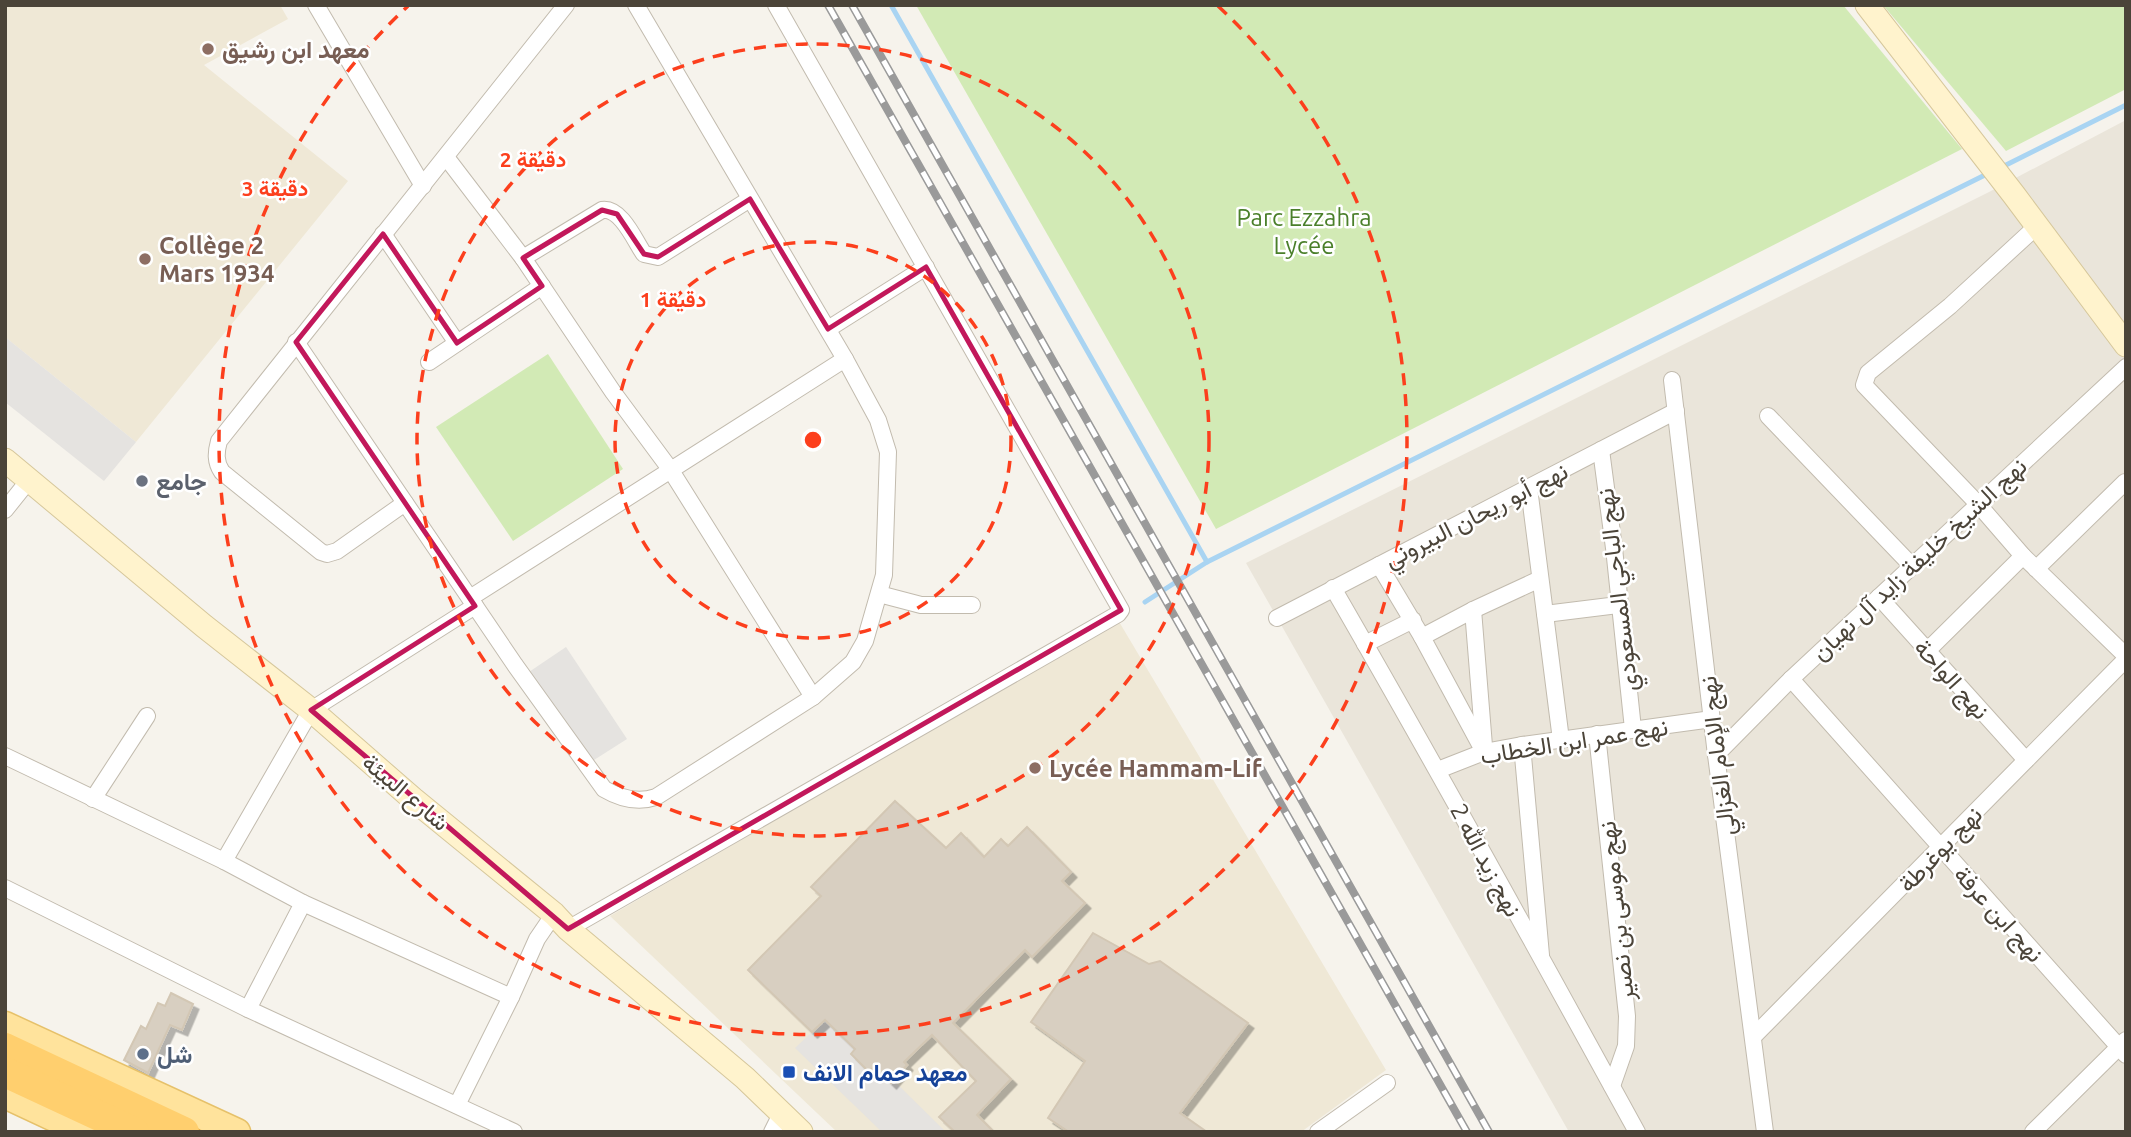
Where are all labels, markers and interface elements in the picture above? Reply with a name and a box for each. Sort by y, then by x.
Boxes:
place label: معهد ابن رشيق [222,36,370,65]
marker: معهد ابن رشيق [200,41,216,57]
text: 2 دقيقة [500,147,566,172]
text: 3 دقيقة [242,176,308,201]
park label: Parc Ezzahra Lycée [1236,204,1372,259]
place label: Collège 2 Mars 1934 [159,232,274,287]
marker: Collège 2 Mars 1934 [137,251,153,267]
text: 1 دقيقة [640,287,706,312]
centre of rings [801,428,825,452]
street label: نهج الشيخ خليفة زايد آل نهيان [1806,452,2035,669]
street label: نهج أبو ريحان البيروني [1380,457,1575,578]
place label: جامع [156,468,207,499]
marker: جامع [134,473,150,489]
street label: نهج الباجي المسعودي [1591,486,1649,693]
street label: نهج الواحة [1906,634,1995,727]
street label: نهج الإمام الغزالي [1694,674,1746,837]
street label: نهج عمر ابن الخطاب [1478,713,1670,773]
street label: شارع البيئة [355,748,455,838]
place label: Lycée Hammam-Lif [1049,755,1263,782]
marker: Lycée Hammam-Lif [1027,760,1043,776]
street label: نهج زيد الله 2 [1441,799,1527,923]
street label: نهج يوغرطة [1893,801,1990,900]
street label: نهج موسى بن نصير [1593,819,1643,1003]
street label: نهج ابن عرفة [1946,860,2049,970]
place label: شل [157,1041,192,1069]
marker: شل [135,1046,151,1062]
place label: معهد حمام الانف [803,1059,968,1089]
marker: معهد حمام الانف [781,1064,797,1080]

